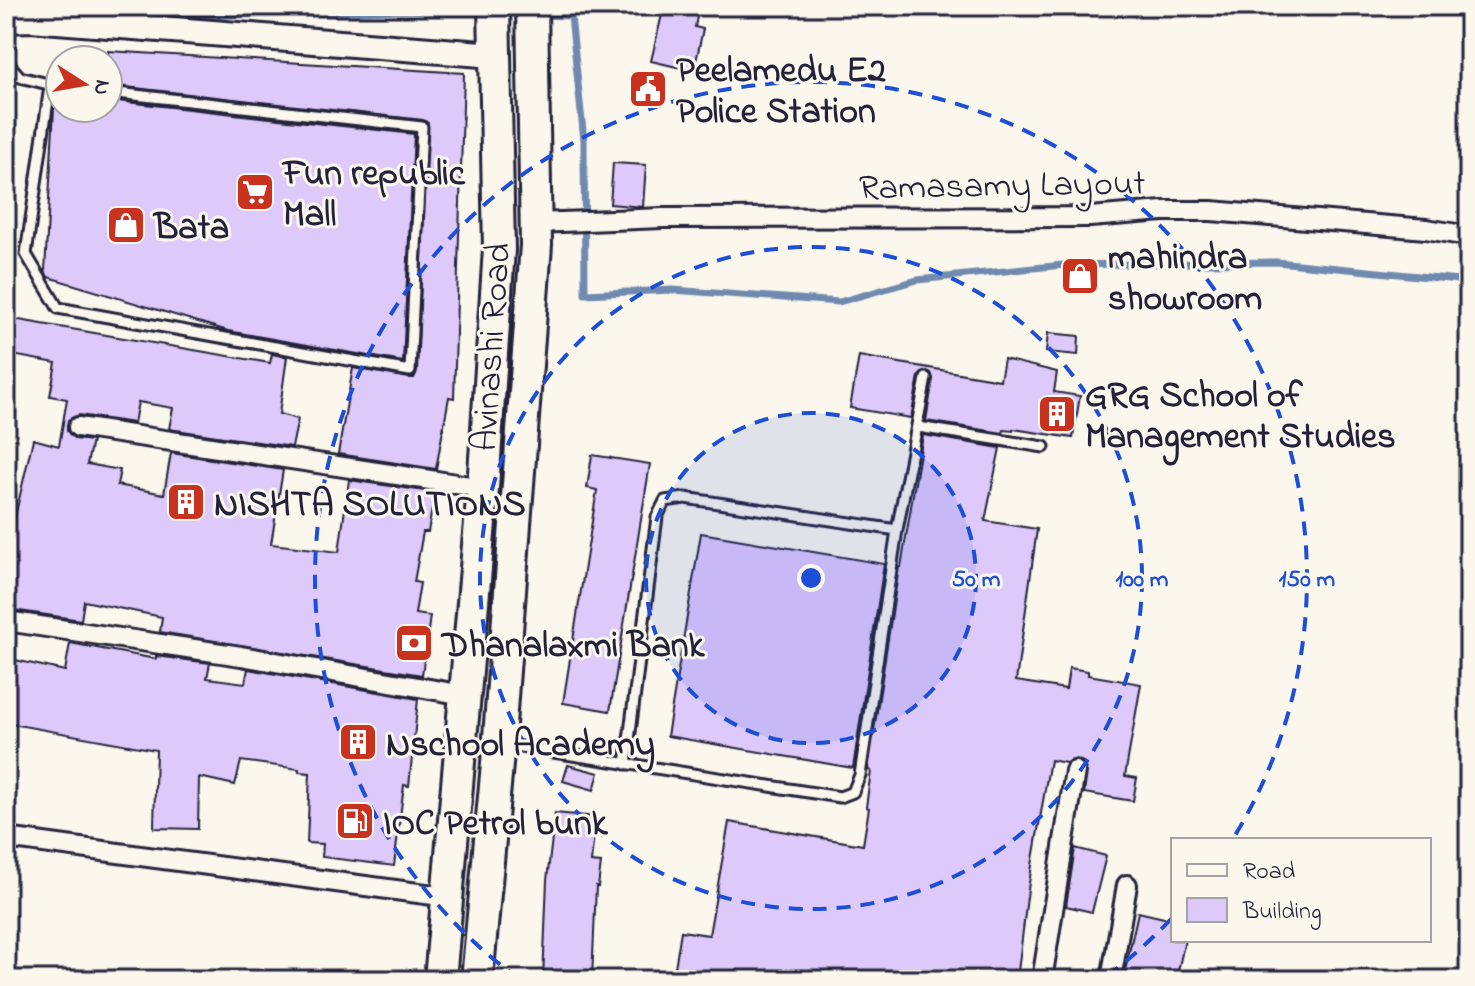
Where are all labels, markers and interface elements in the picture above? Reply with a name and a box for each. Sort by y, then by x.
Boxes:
north arrow [44,44,124,124]
place label: Peelamedu E2 Police Station [676,46,886,140]
public building icon: Peelamedu E2 Police Station [627,68,669,110]
text: N [84,77,118,98]
place label: Fun republic Mall [281,149,466,243]
street label: Ramasamy Layout [858,159,1146,216]
supermarket icon: Fun republic Mall [234,171,276,213]
place label: Bata [152,203,229,256]
shop icon: Bata [105,204,147,246]
place label: mahindra showroom [1108,233,1262,327]
street label: Avinashi Road [460,241,527,453]
shop icon: mahindra showroom [1059,255,1101,297]
place label: GRG School of Management Studies [1085,371,1396,466]
building icon: GRG School of Management Studies [1036,393,1078,435]
place label: NISHTA SOLUTIONS [214,480,526,533]
building icon: NISHTA SOLUTIONS [165,481,207,523]
text: 50 m [952,563,1001,598]
text: 100 m [1116,563,1169,598]
text: 150 m [1279,563,1336,598]
centre of rings [797,564,825,592]
place label: Dhanalaxmi Bank [440,621,706,674]
bank icon: Dhanalaxmi Bank [393,622,435,664]
place label: Nschool Academy [386,720,655,773]
building icon: Nschool Academy [337,721,379,763]
place label: IOC Petrol bunk [383,799,609,852]
fuel station icon: IOC Petrol bunk [334,800,376,842]
legend [1171,838,1431,942]
text: Road [1243,855,1296,890]
text: Building [1242,895,1322,930]

